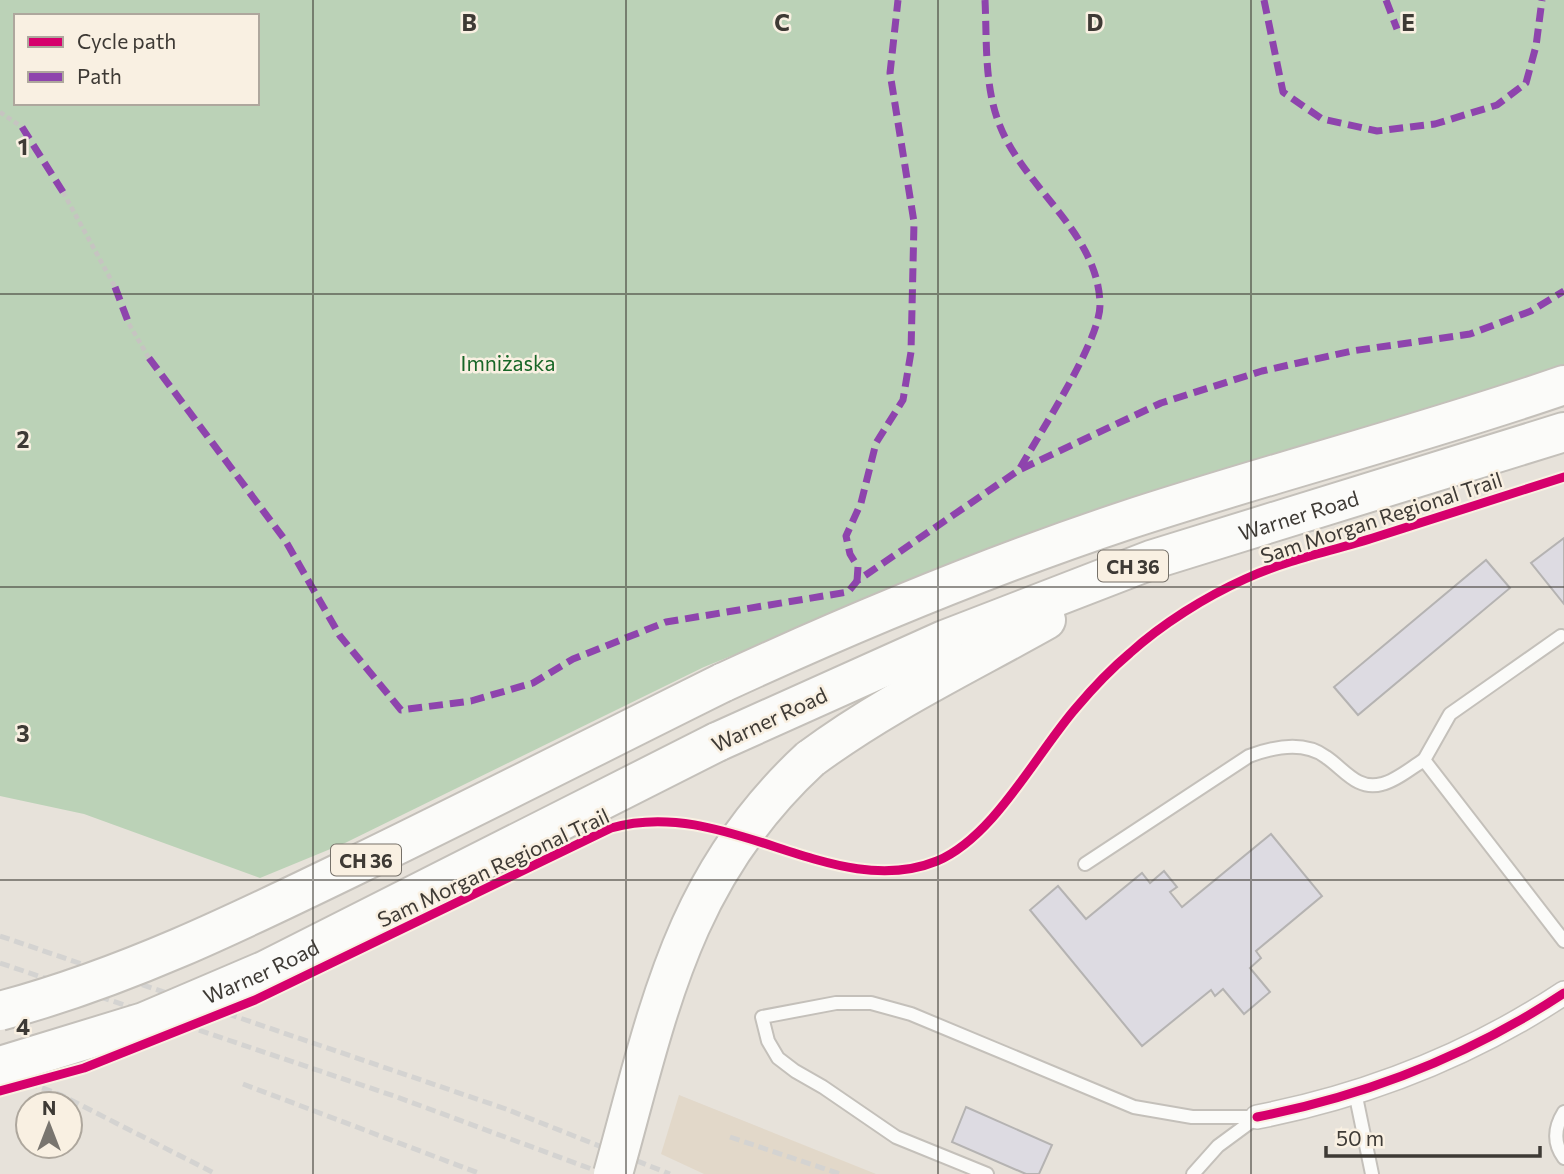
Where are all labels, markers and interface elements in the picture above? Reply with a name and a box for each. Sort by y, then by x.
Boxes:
text: B [461,8,477,36]
text: C [774,8,790,36]
text: D [1087,8,1104,36]
text: E [1401,8,1415,36]
legend [14,14,259,105]
text: Cycle path [77,28,176,53]
text: Path [77,63,122,88]
text: 1 [18,132,28,160]
park label: Imniżaska [461,350,555,375]
text: 2 [16,425,30,453]
street label: Sam Morgan Regional Trail [1257,466,1505,568]
street label: Warner Road [1235,484,1361,545]
road number: CH 36 [1098,551,1168,582]
street label: Warner Road [707,681,831,757]
text: 3 [16,719,30,747]
street label: Sam Morgan Regional Trail [373,802,613,932]
road number: CH 36 [331,845,401,876]
street label: Warner Road [199,933,322,1008]
text: 4 [16,1012,30,1040]
north arrow [14,1090,84,1160]
text: N [42,1096,56,1119]
scale bar [1326,1114,1540,1158]
text: 50 m [1336,1125,1384,1150]

